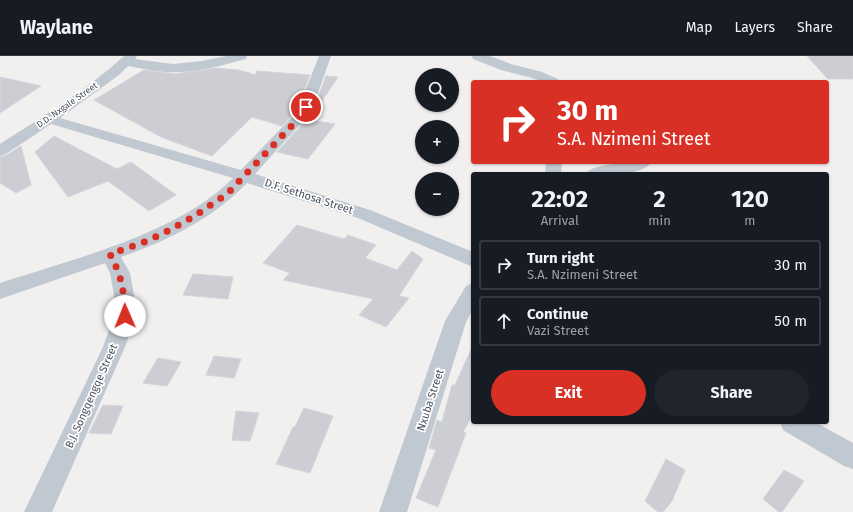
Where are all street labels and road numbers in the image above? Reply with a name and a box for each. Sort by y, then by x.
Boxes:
street label: D.D. Nxgale Street [35,80,100,130]
street label: D.F. Sethosa Street [263,176,355,217]
street label: B.J. Songqengqe Street [63,342,120,450]
street label: Nxuba Street [414,368,447,433]

